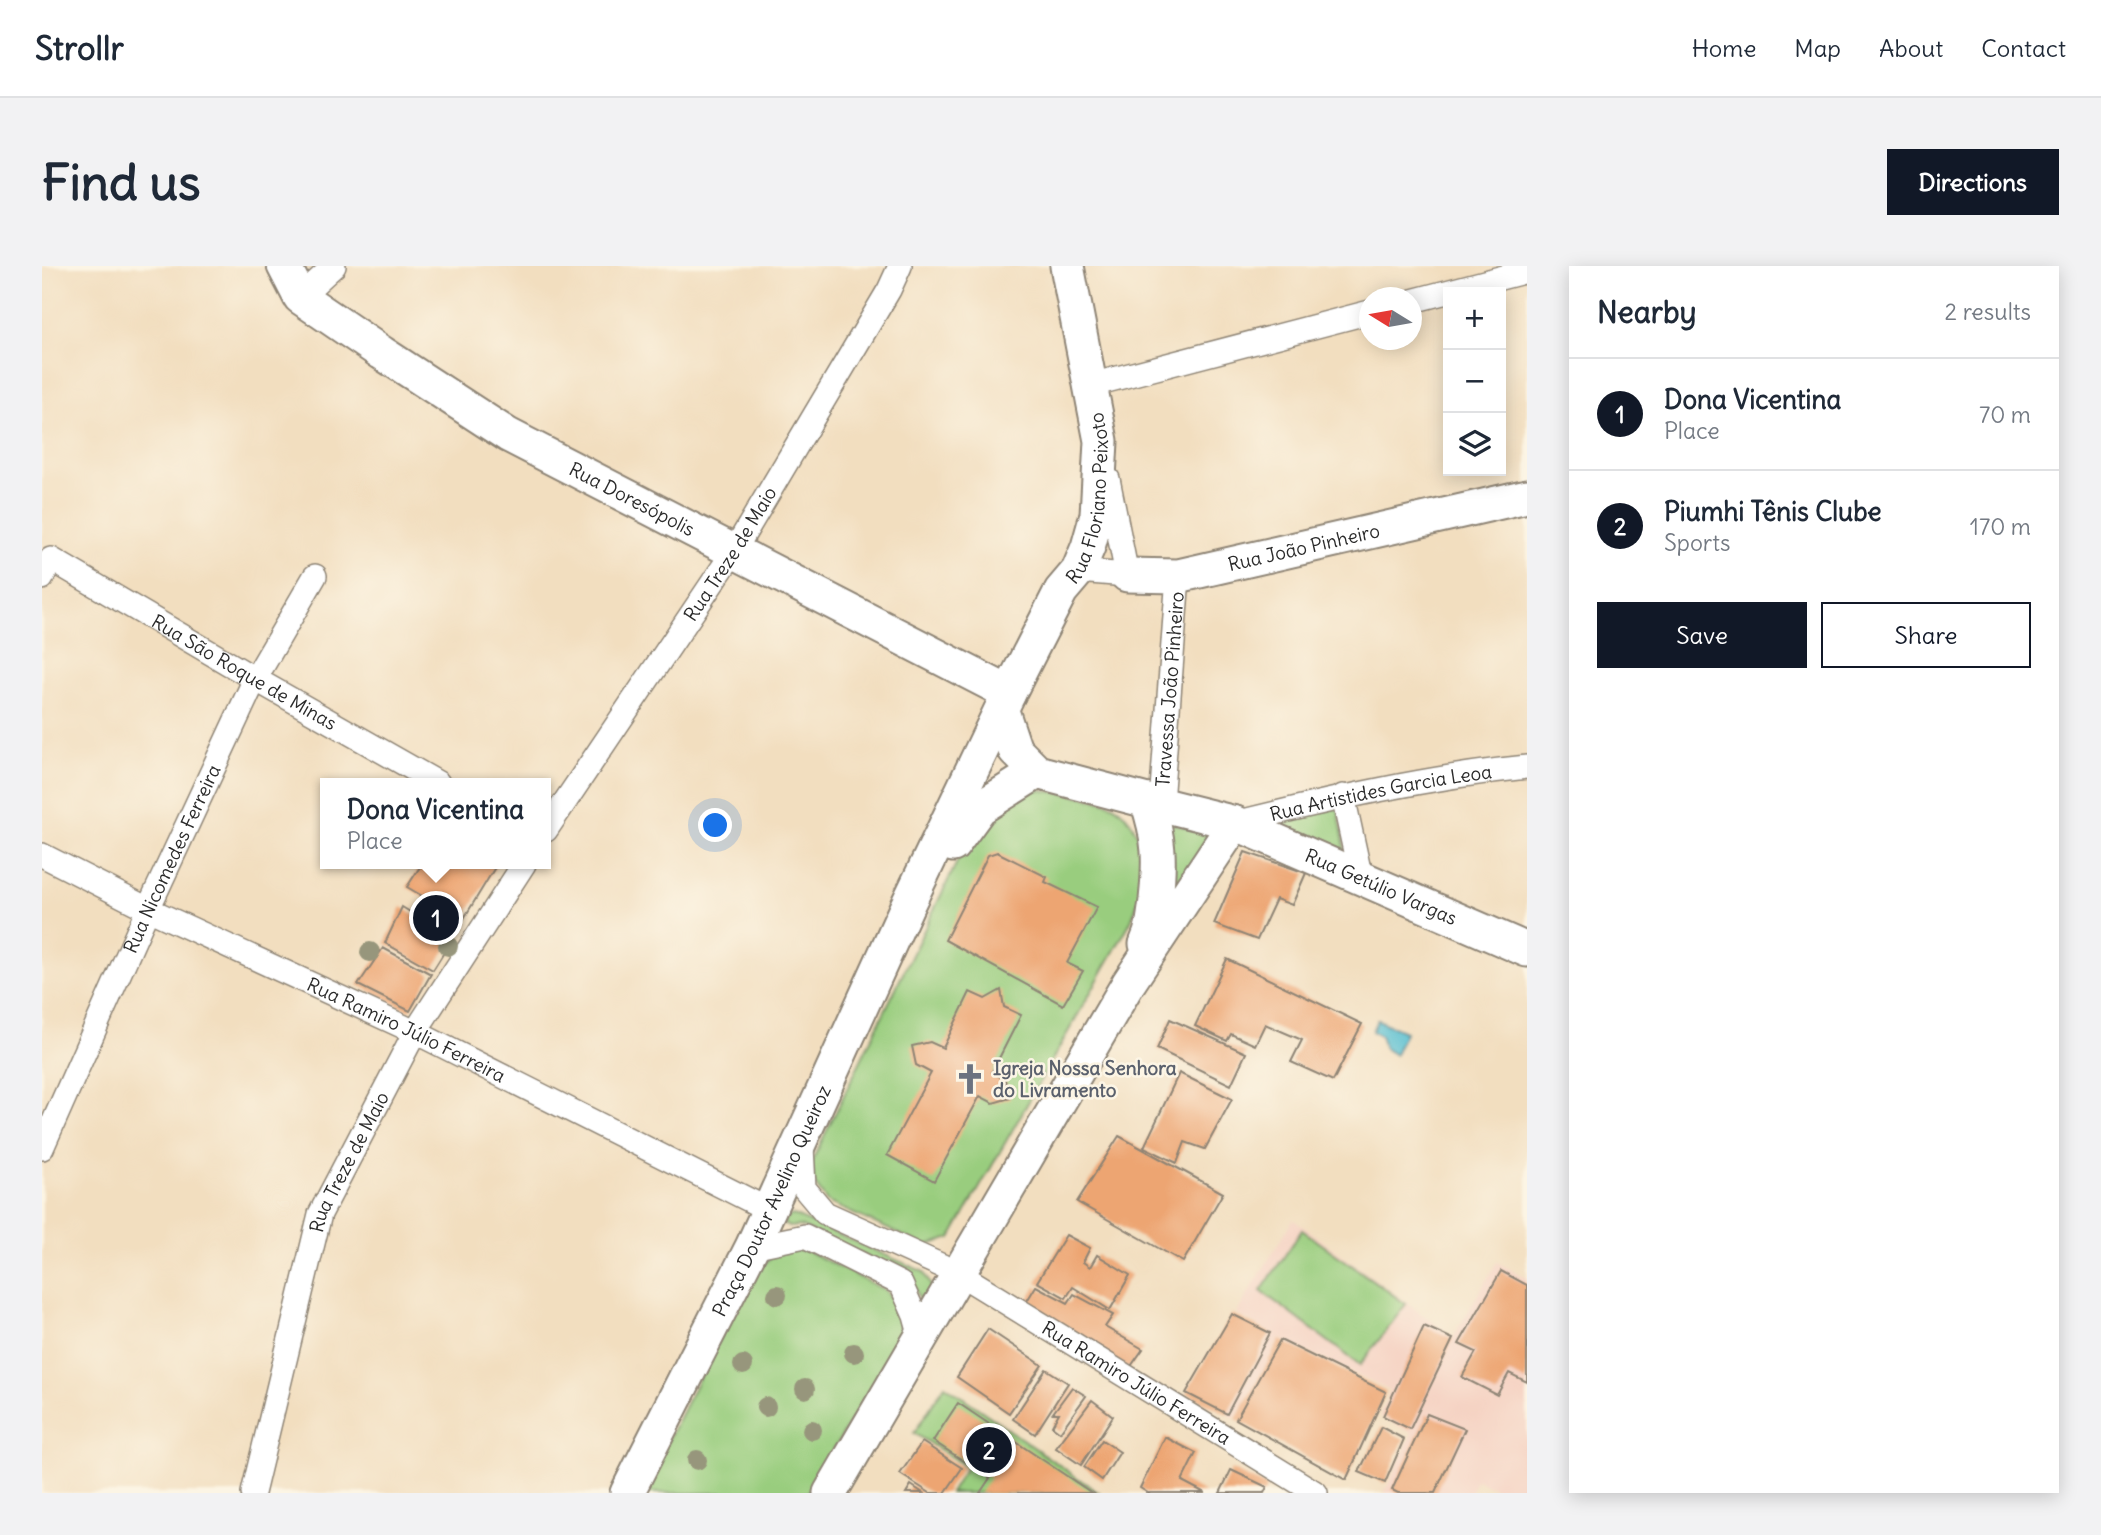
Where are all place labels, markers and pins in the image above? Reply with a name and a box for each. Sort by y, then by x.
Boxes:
pin: 1 [413,892,459,944]
place label: Igreja Nossa Senhora do Livramento [993,1056,1177,1102]
church icon: Igreja Nossa Senhora do Livramento [953,1062,987,1096]
pin: 2 [966,1424,1012,1476]

